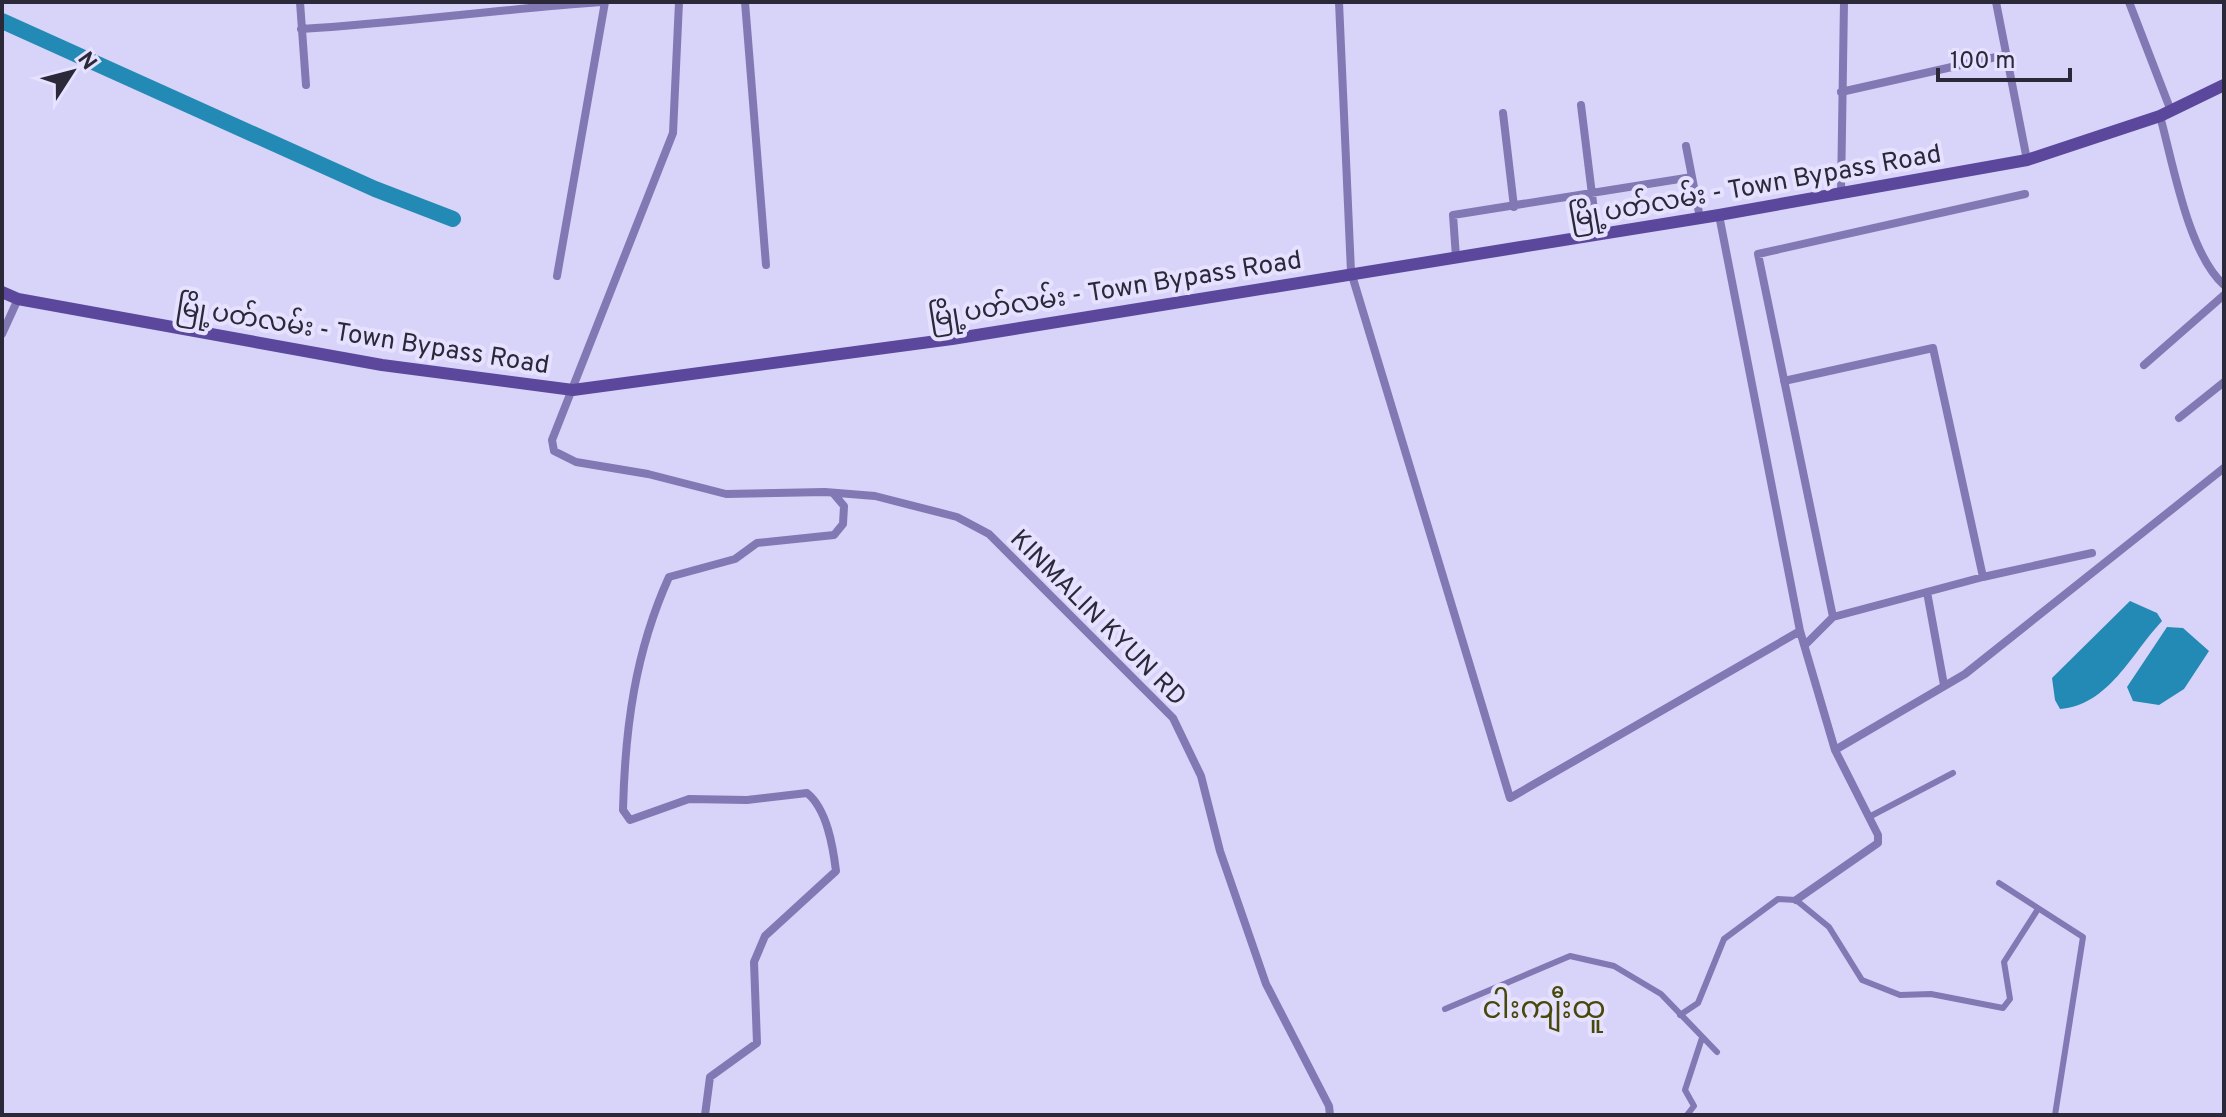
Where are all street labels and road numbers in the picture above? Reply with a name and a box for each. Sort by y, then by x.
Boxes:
street label: မြို့ပတ်လမ်း - Town Bypass Road [1566,136,1944,238]
street label: မြို့ပတ်လမ်း - Town Bypass Road [926,242,1305,338]
street label: မြို့ပတ်လမ်း - Town Bypass Road [173,289,552,385]
street label: KINMALIN KYUN RD [1002,524,1192,714]

